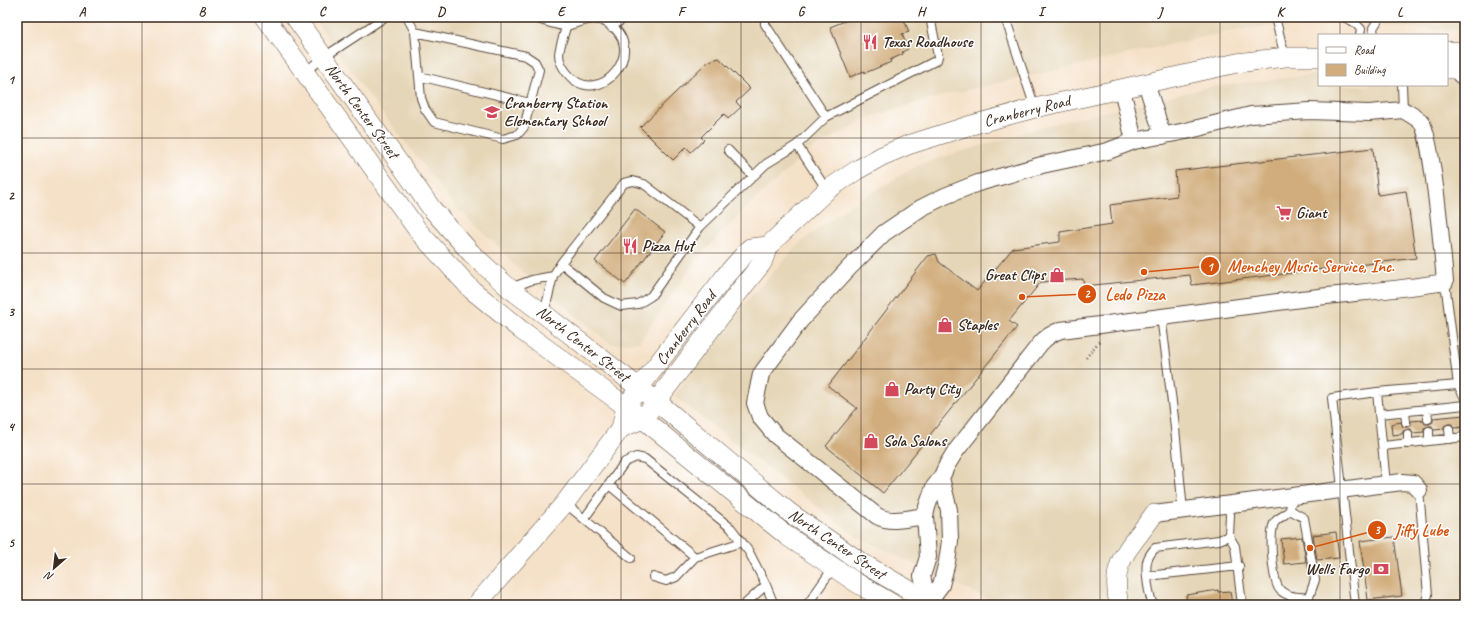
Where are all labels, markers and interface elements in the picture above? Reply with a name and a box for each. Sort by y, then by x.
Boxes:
text: A [79,4,87,20]
text: B [199,4,207,20]
text: C [319,4,327,20]
text: D [437,4,446,20]
text: E [558,4,567,20]
text: F [678,4,687,20]
text: G [798,4,806,20]
text: H [917,4,927,20]
text: I [1038,4,1047,20]
text: J [1157,4,1164,20]
text: K [1277,4,1287,20]
text: L [1397,4,1404,20]
place label: Texas Roadhouse [882,32,974,52]
restaurant icon: Texas Roadhouse [861,33,879,51]
legend [1318,34,1448,86]
text: Road [1354,42,1376,58]
street label: North Center Street [321,60,405,165]
text: Building [1354,62,1386,78]
text: 1 [8,72,16,88]
street label: Cranberry Road [982,90,1075,131]
place label: Cranberry Station Elementary School [504,93,609,131]
school or university icon: Cranberry Station Elementary School [483,103,501,121]
text: 2 [8,188,15,204]
place label: Giant [1296,203,1328,223]
supermarket icon: Giant [1275,204,1293,222]
place label: Pizza Hut [642,236,696,256]
restaurant icon: Pizza Hut [621,237,639,255]
callout: Menchey Music Service, Inc. [1200,252,1402,281]
text: Menchey Music Service, Inc. [1228,256,1395,277]
text: 1 [1207,259,1214,275]
place label: Great Clips [985,265,1047,285]
shop icon: Great Clips [1048,266,1066,284]
callout: Ledo Pizza [1077,279,1172,308]
text: Ledo Pizza [1105,284,1166,305]
street label: Cranberry Road [652,285,722,369]
text: 2 [1084,286,1091,302]
street label: North Center Street [533,301,636,388]
text: 3 [8,304,15,320]
place label: Staples [957,315,999,335]
shop icon: Staples [936,316,954,334]
place label: Party City [904,379,962,399]
shop icon: Party City [883,380,901,398]
text: 4 [8,419,16,435]
place label: Sola Salons [883,431,947,451]
shop icon: Sola Salons [862,432,880,450]
street label: North Center Street [785,504,891,585]
callout: Jiffy Lube [1367,515,1456,544]
text: Jiffy Lube [1393,520,1449,541]
text: 3 [1374,522,1381,538]
text: 5 [8,535,15,551]
north arrow [34,548,74,588]
place label: Wells Fargo [1306,559,1370,579]
bank icon: Wells Fargo [1372,560,1390,578]
text: N [41,568,56,585]

